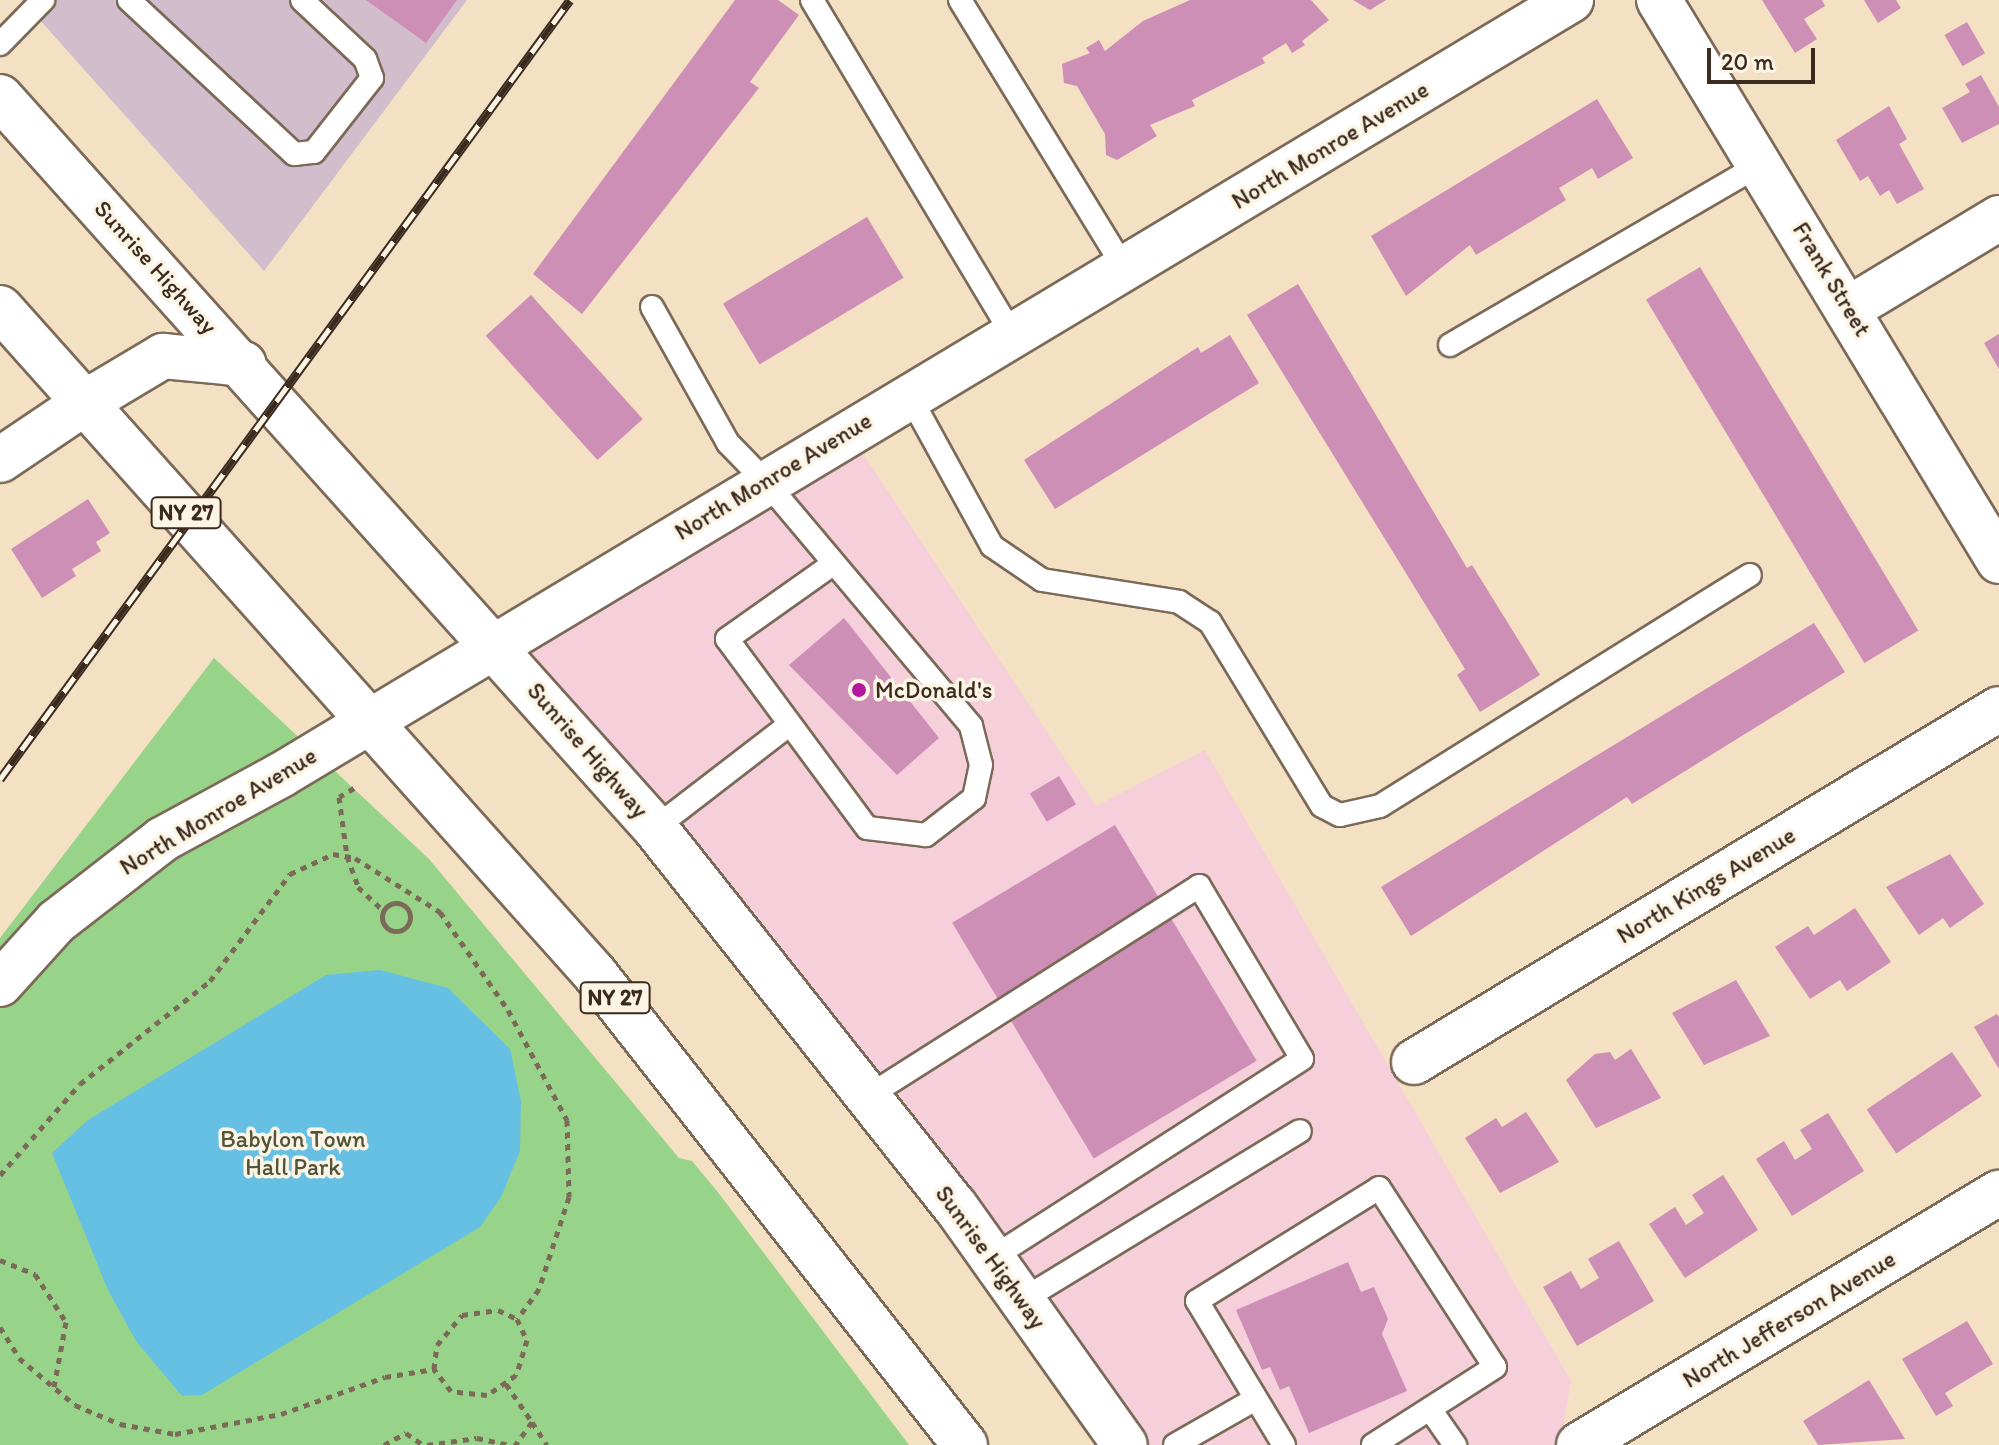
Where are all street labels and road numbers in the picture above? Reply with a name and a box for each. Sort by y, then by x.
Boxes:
street label: North Monroe Avenue [1227,75,1433,215]
street label: Sunrise Highway [88,194,224,340]
street label: Frank Street [1787,217,1877,341]
street label: North Monroe Avenue [670,406,876,546]
road number: NY 27 [150,495,222,531]
street label: Sunrise Highway [521,676,655,824]
street label: North Monroe Avenue [115,741,321,881]
street label: North Kings Avenue [1611,820,1801,950]
road number: NY 27 [579,980,651,1016]
street label: Sunrise Highway [929,1180,1053,1334]
street label: North Jefferson Avenue [1677,1244,1901,1394]

